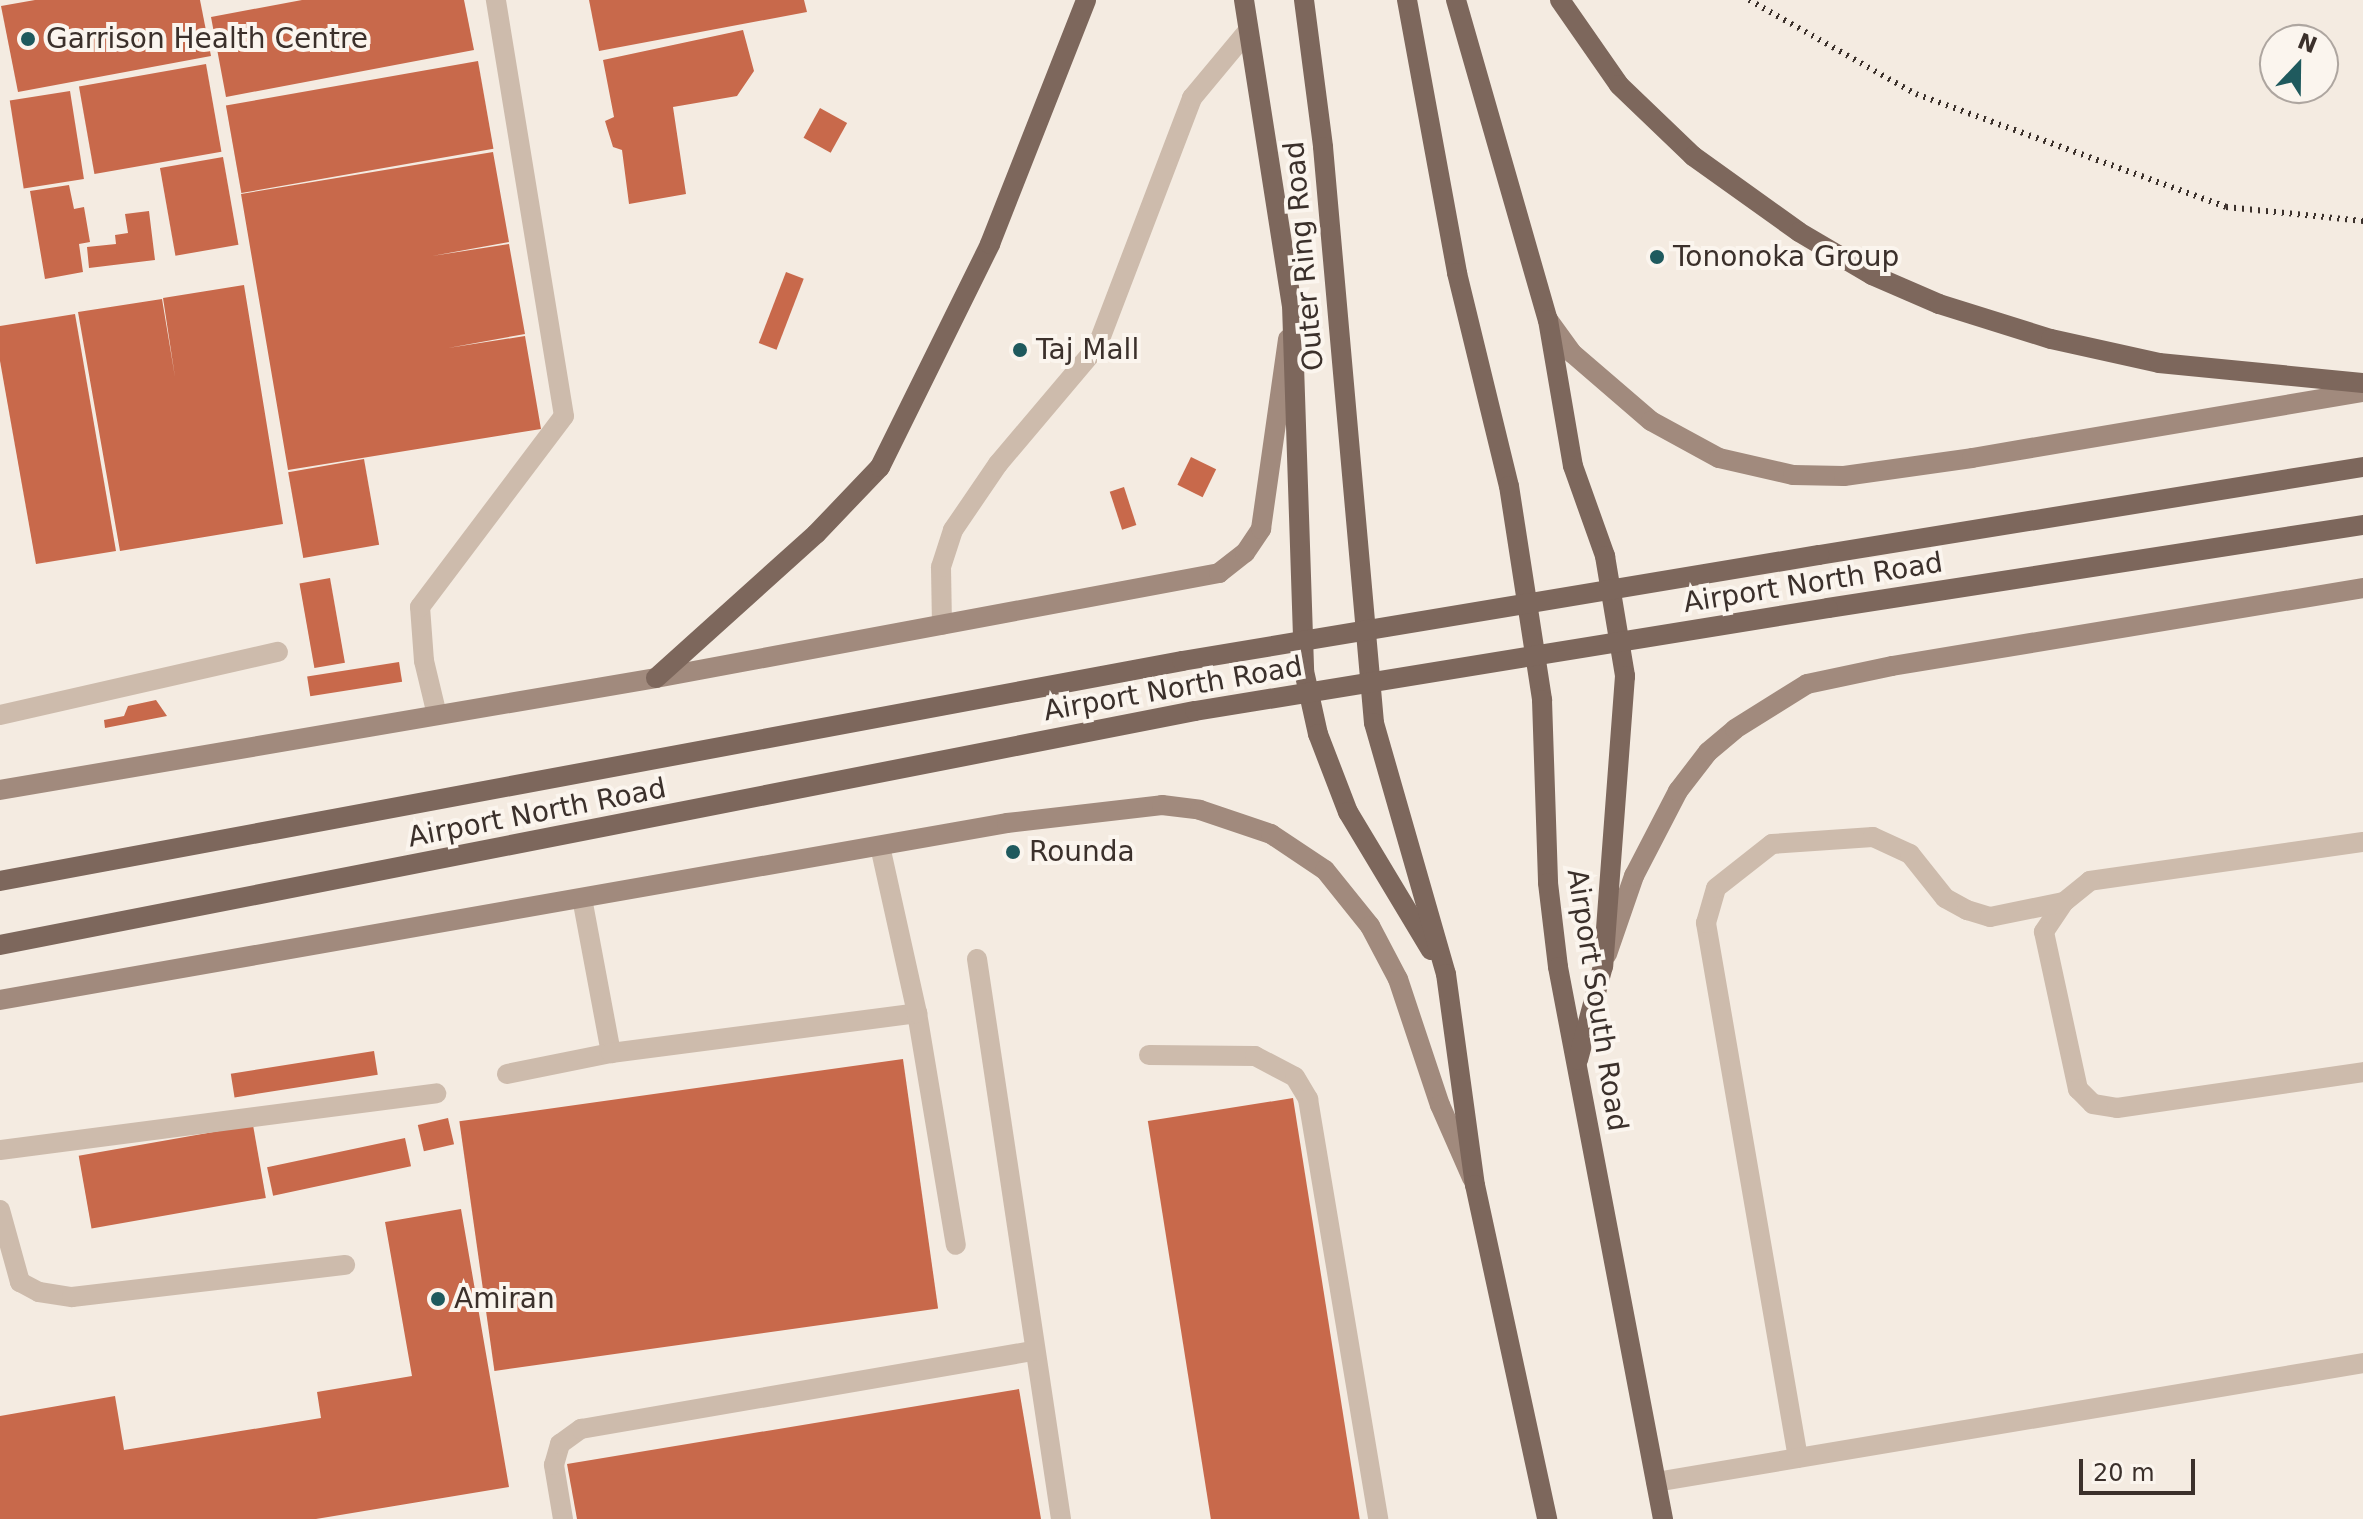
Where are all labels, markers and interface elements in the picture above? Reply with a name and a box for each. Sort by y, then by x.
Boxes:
place label: Garrison Health Centre [46,22,368,56]
north arrow [2259,24,2339,104]
marker: Garrison Health Centre [17,28,39,50]
text: N [2294,28,2321,58]
street label: Outer Ring Road [1277,140,1331,372]
place label: Tononoka Group [1673,240,1899,274]
marker: Tononoka Group [1648,248,1666,266]
place label: Taj Mall [1036,333,1139,367]
marker: Taj Mall [1011,341,1029,359]
street label: Airport North Road [1681,546,1945,620]
street label: Airport North Road [1041,650,1305,728]
street label: Airport North Road [405,771,669,855]
place label: Rounda [1029,835,1135,869]
marker: Rounda [1004,843,1022,861]
street label: Airport South Road [1560,866,1634,1134]
place label: Amiran [454,1282,555,1316]
marker: Amiran [429,1290,447,1308]
scale bar [2083,1443,2199,1493]
text: 20 m [2093,1459,2155,1487]

